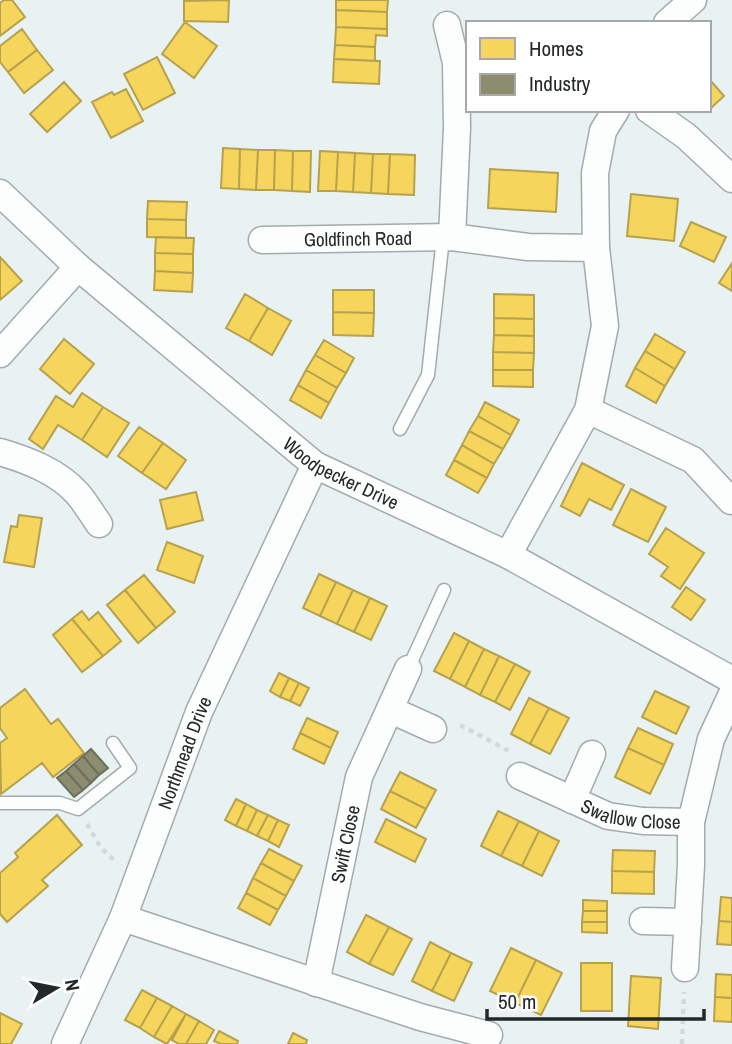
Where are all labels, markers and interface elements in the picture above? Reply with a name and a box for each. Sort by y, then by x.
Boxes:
legend [466,21,711,112]
text: Homes [529,34,584,63]
text: Industry [529,69,591,98]
street label: Goldfinch Road [304,225,412,252]
street label: Woodpecker Drive [278,431,403,515]
street label: Northmead Drive [151,692,218,813]
street label: Swallow Close [577,792,681,835]
street label: Swift Close [324,803,366,885]
north arrow [21,953,91,1023]
text: N [59,977,87,993]
scale bar [487,978,704,1022]
text: 50 m [498,987,536,1016]

